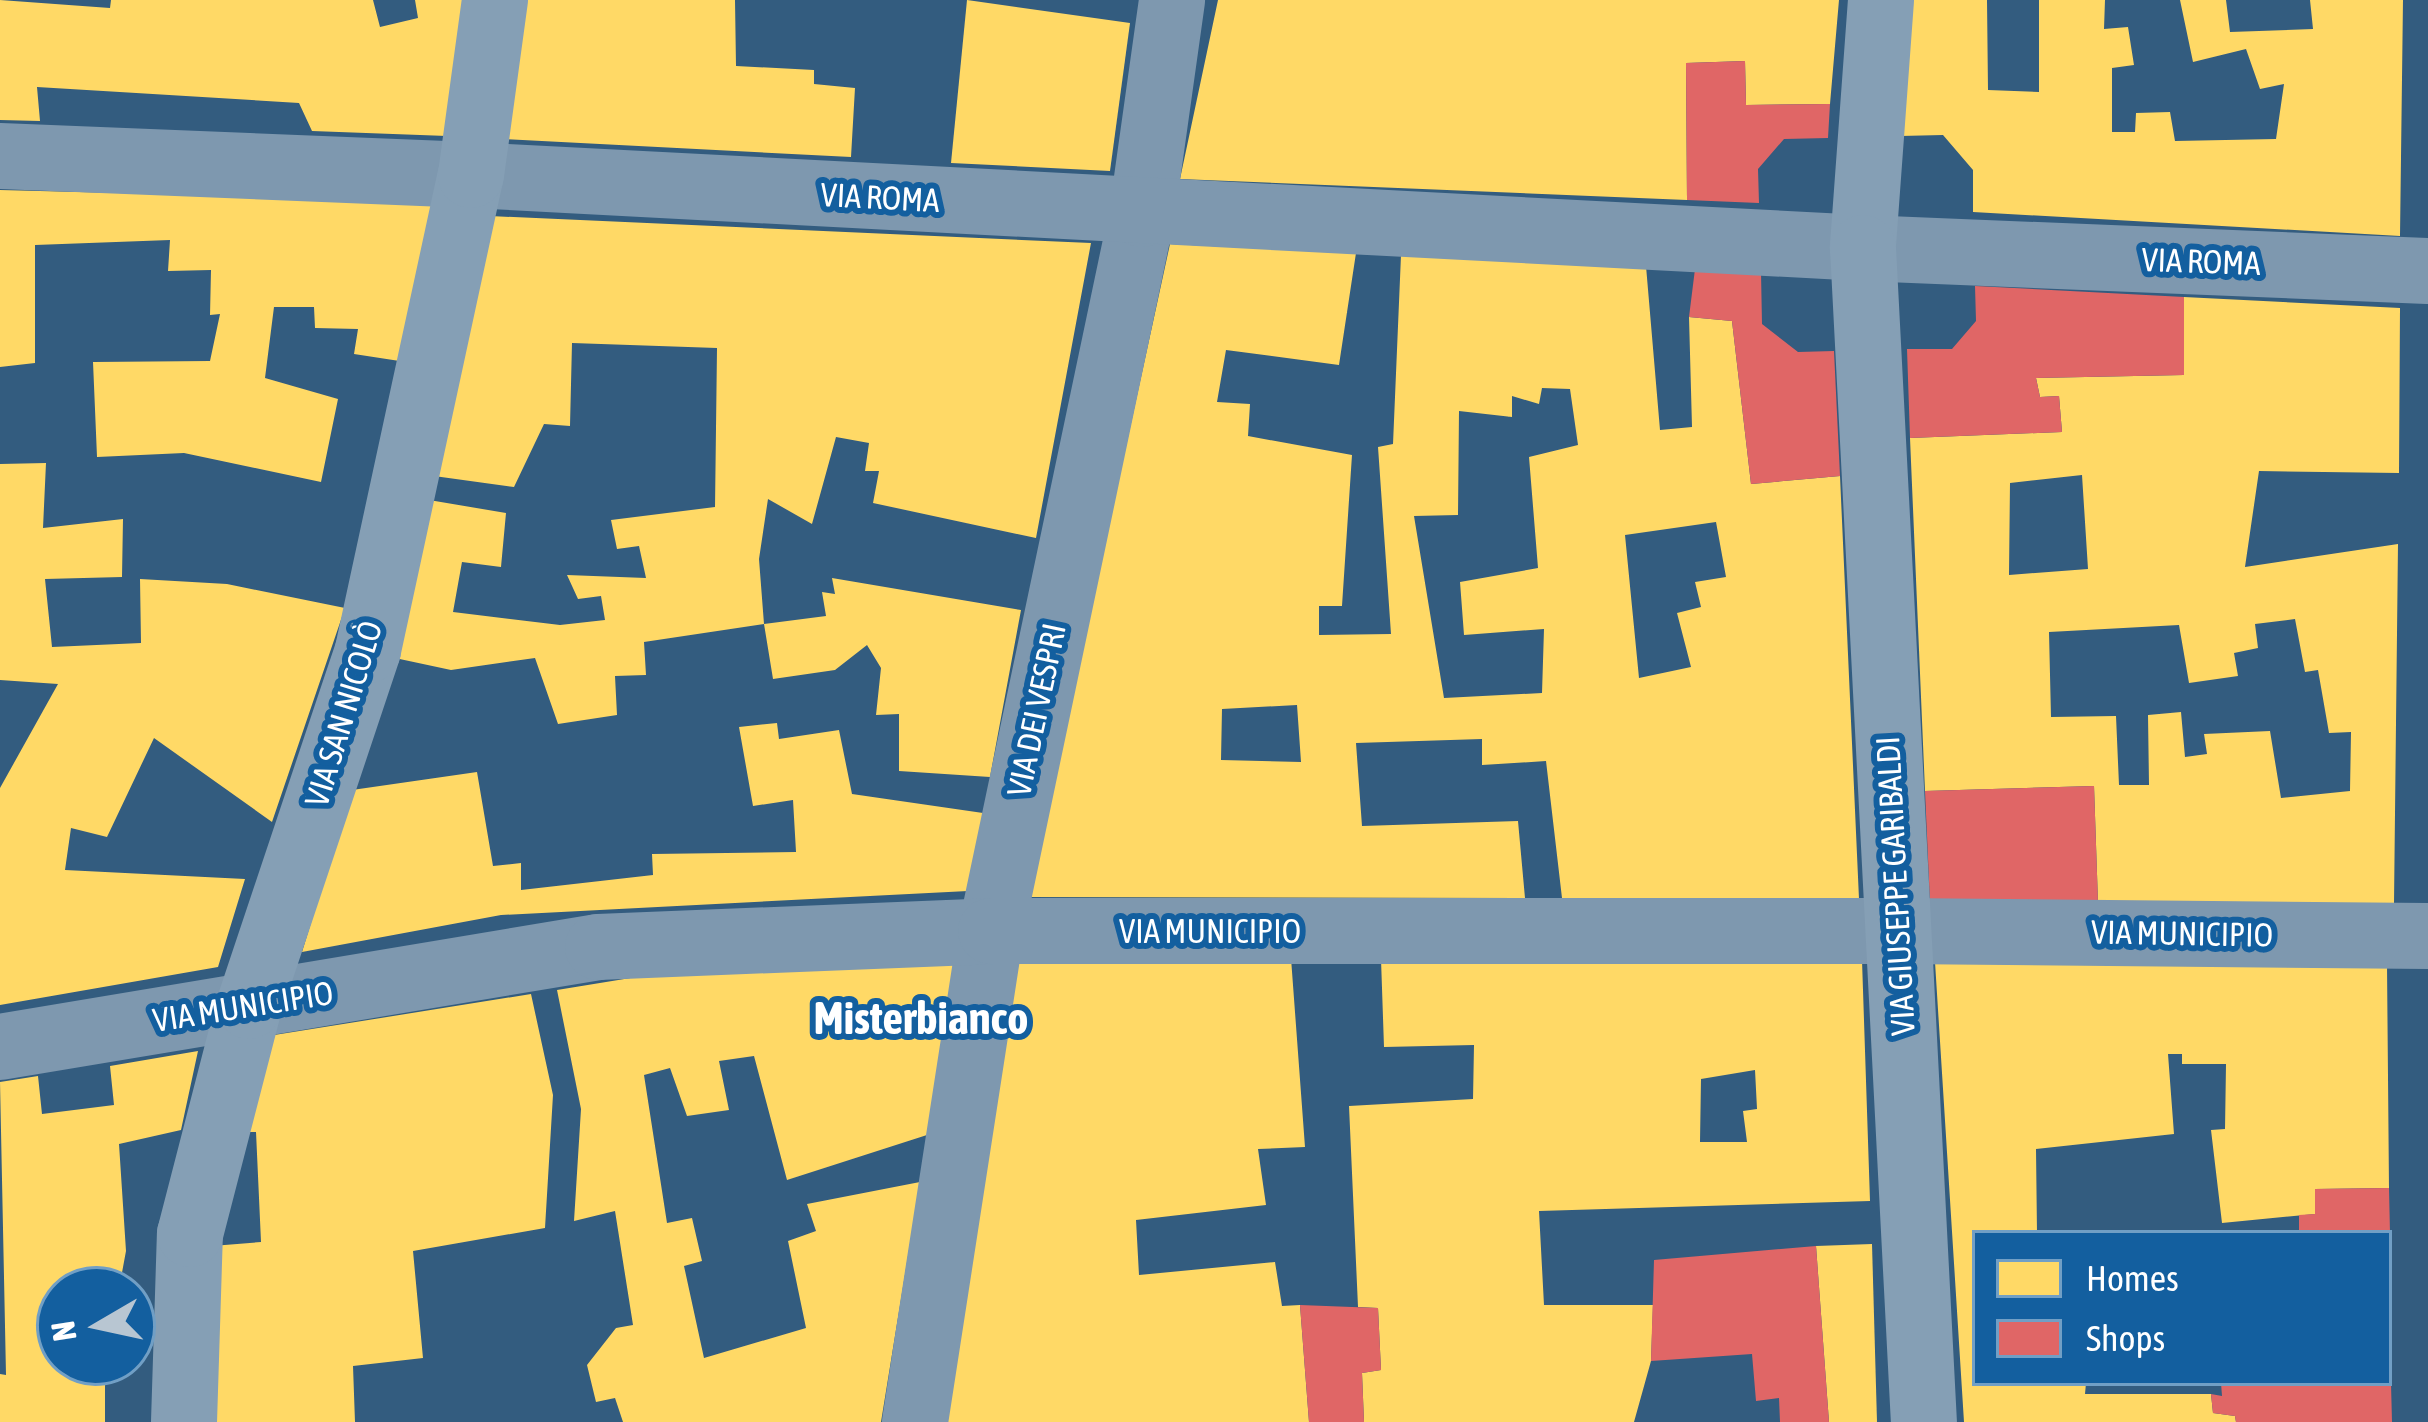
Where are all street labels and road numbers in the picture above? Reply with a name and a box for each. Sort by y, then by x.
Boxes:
street label: VIA ROMA [820,175,940,221]
street label: VIA ROMA [2141,240,2261,284]
street label: VIA SAN NICOLÒ [297,616,391,812]
street label: VIA DEI VESPRI [999,620,1075,800]
street label: VIA GIUSEPPE GARIBALDI [1868,735,1924,1037]
street label: VIA MUNICIPIO [1119,912,1301,952]
street label: VIA MUNICIPIO [2091,913,2273,955]
street label: VIA MUNICIPIO [150,973,336,1041]

